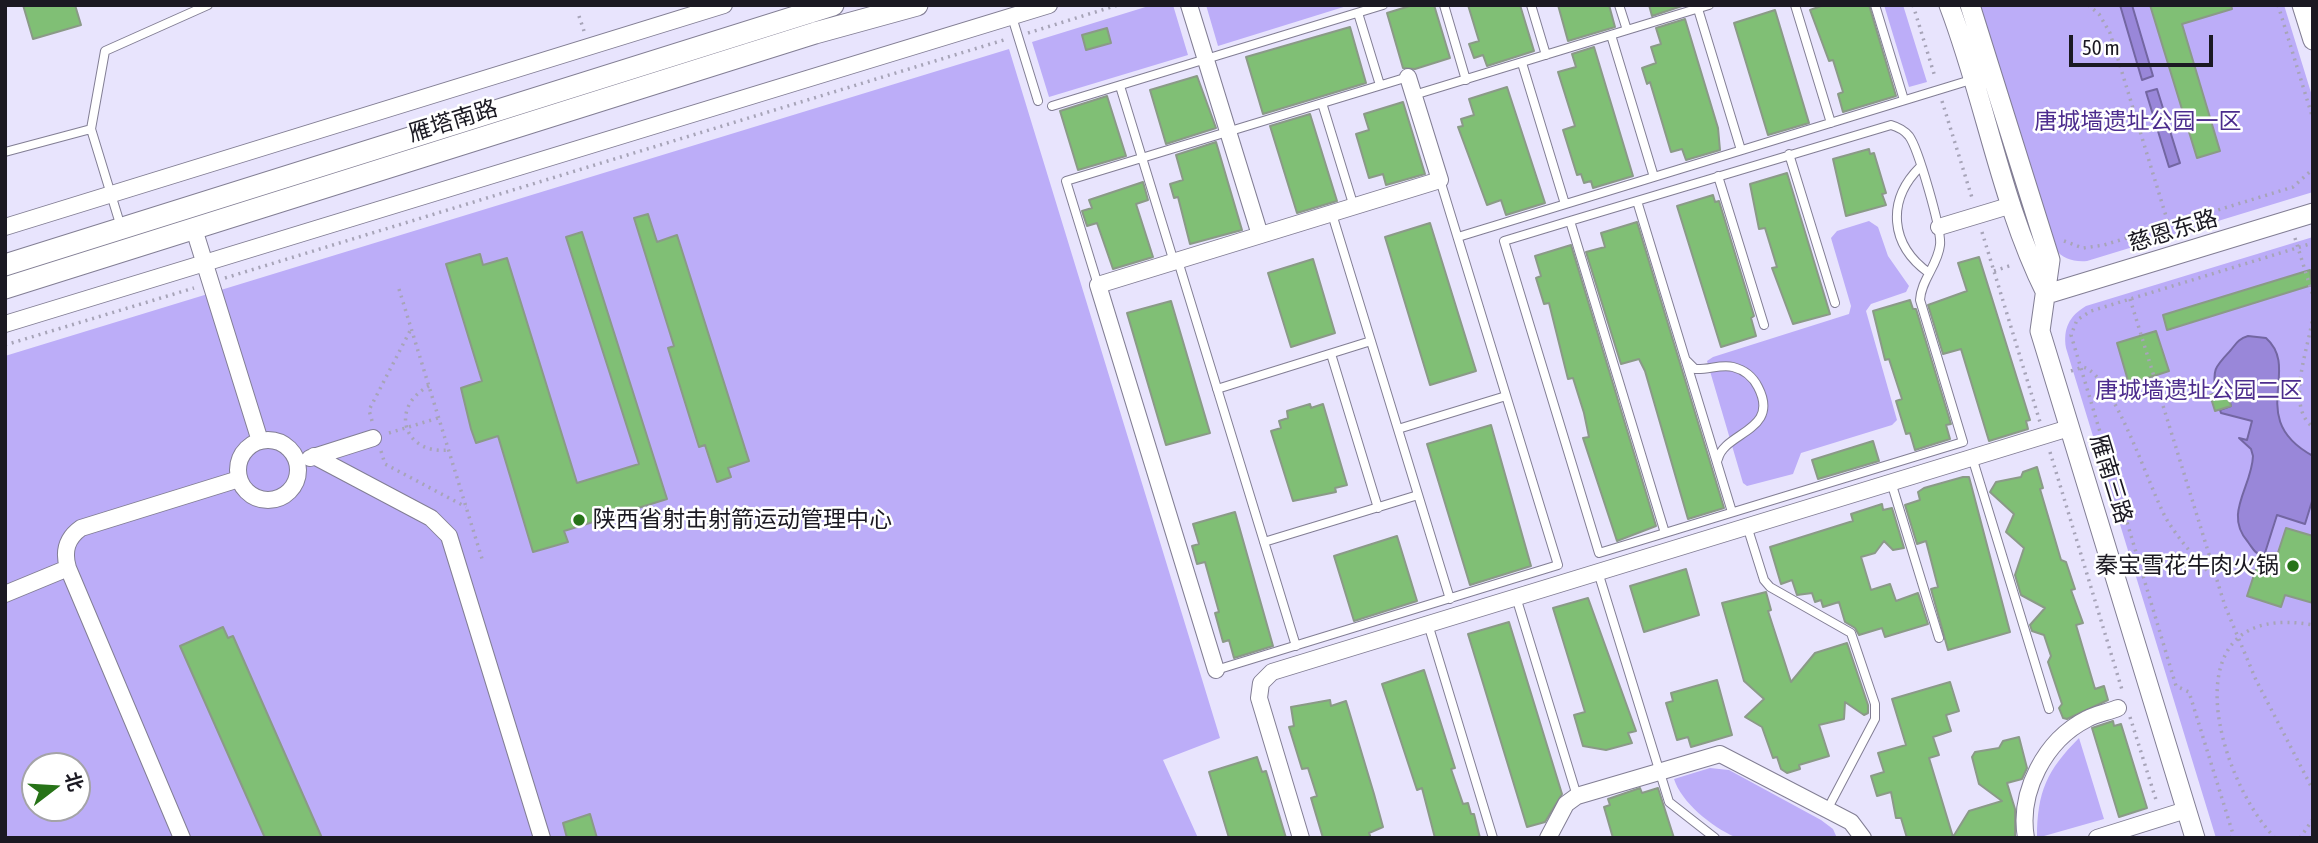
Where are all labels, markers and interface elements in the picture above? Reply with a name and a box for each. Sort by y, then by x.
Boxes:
scale bar [2073,21,2216,65]
text: 50 m [2082,35,2120,59]
street label: 雁塔南路 [405,94,501,148]
park label: 唐城墙遗址公园一区 [2035,108,2241,136]
street label: 慈恩东路 [2125,204,2221,258]
park label: 唐城墙遗址公园二区 [2096,377,2302,405]
street label: 雁南三路 [2084,431,2138,527]
place label: 陕西省射击射箭运动管理中心 [593,506,892,534]
marker: 陕西省射击射箭运动管理中心 [571,512,587,528]
place label: 秦宝雪花牛肉火锅 [2095,552,2279,580]
marker: 秦宝雪花牛肉火锅 [2285,558,2301,574]
north arrow [21,752,91,822]
text: 北 [61,769,87,794]

